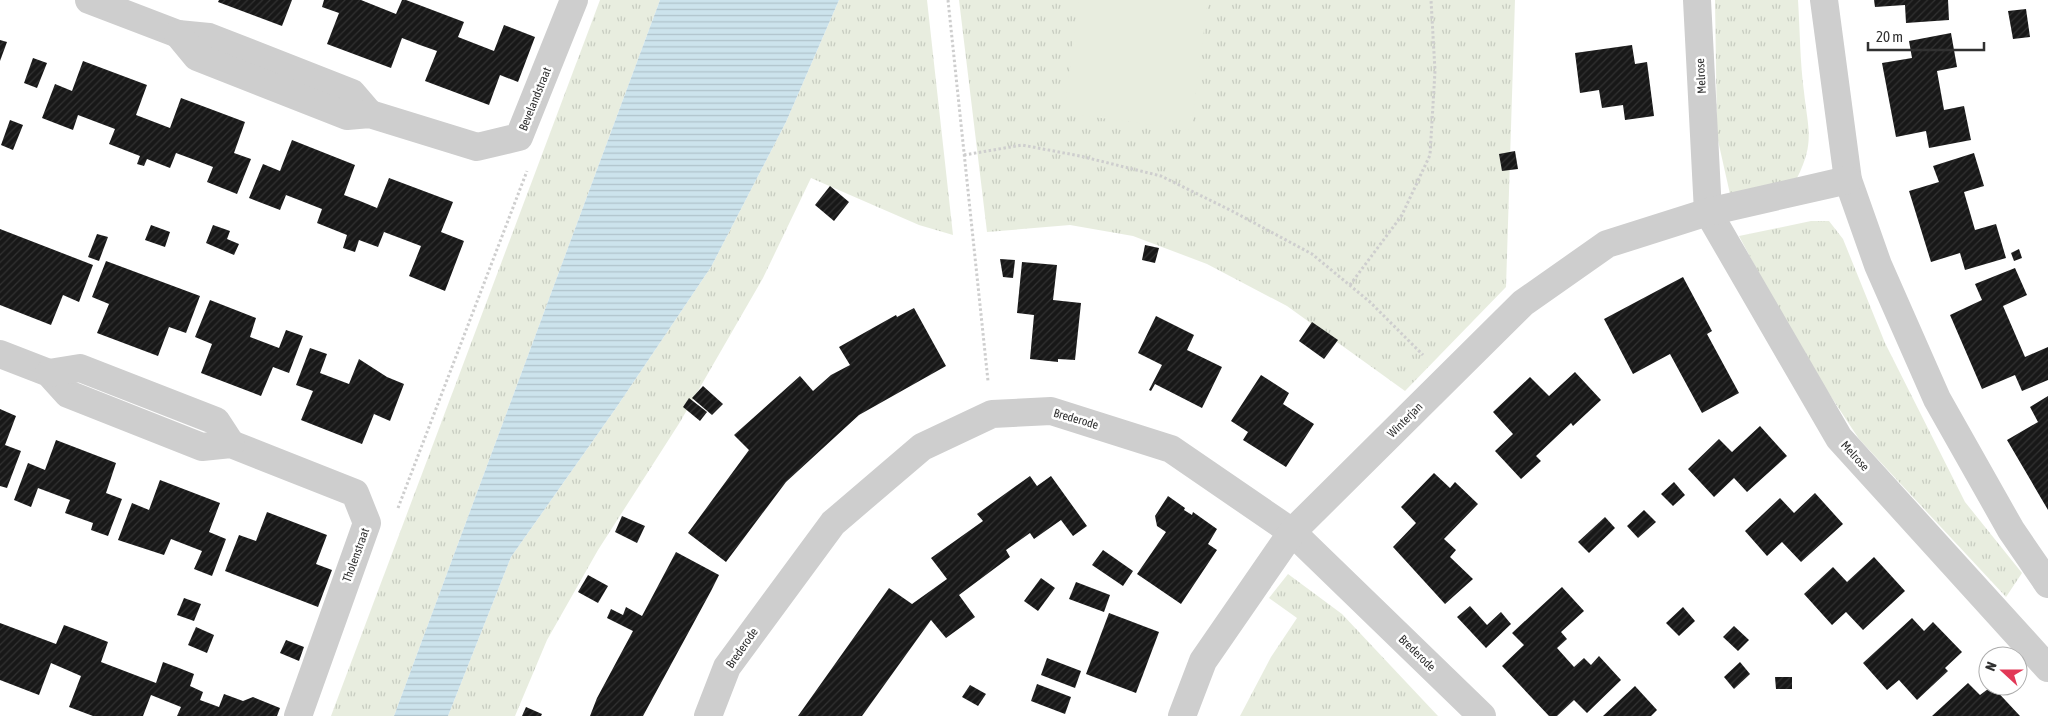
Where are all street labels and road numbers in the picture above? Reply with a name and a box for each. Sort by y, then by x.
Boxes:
street label: Melrose [1693,58,1709,94]
street label: Bevelandstraat [516,65,554,133]
street label: Winterjan [1385,400,1425,440]
street label: Brederode [1052,406,1100,432]
street label: Melrose [1838,438,1872,474]
street label: Tholenstraat [340,526,372,584]
street label: Brederode [723,625,761,671]
street label: Brederode [1396,632,1438,674]

